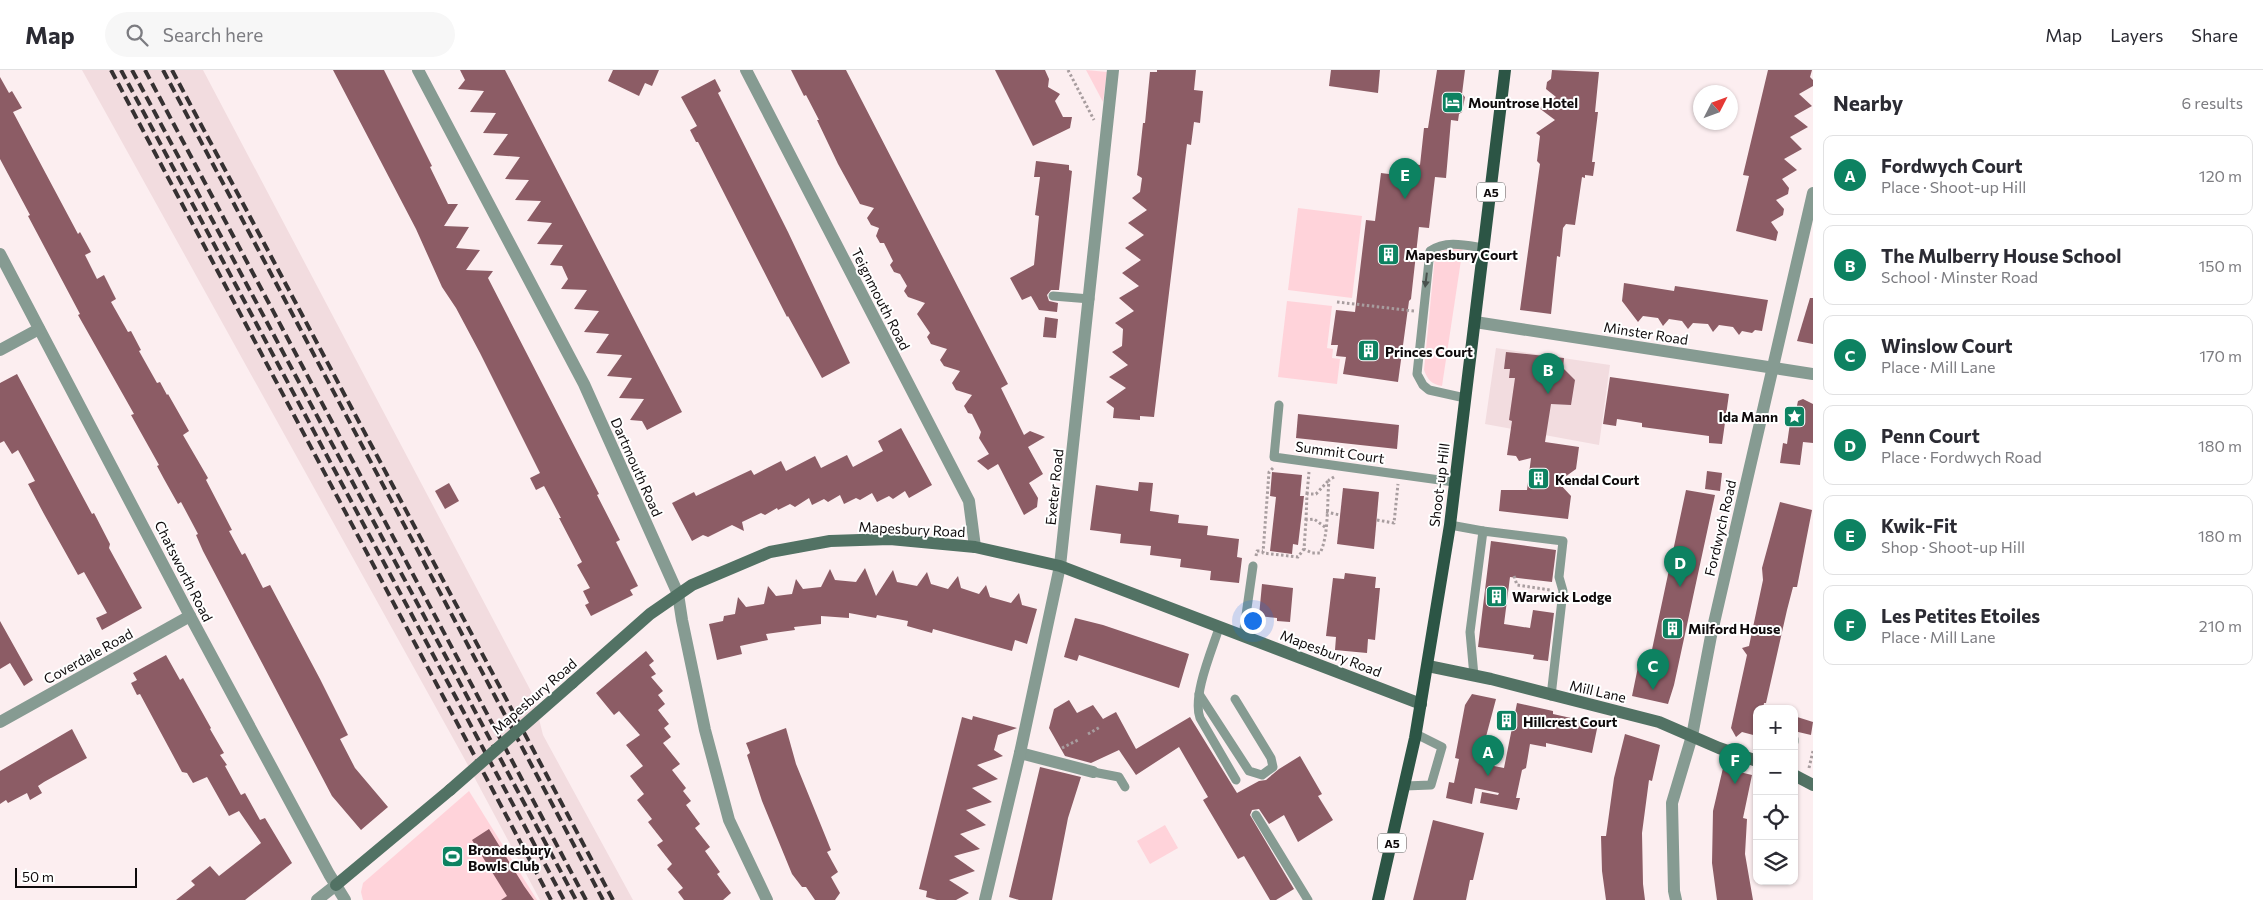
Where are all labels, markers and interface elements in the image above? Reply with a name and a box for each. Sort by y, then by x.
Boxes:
search box [105,12,455,57]
text: Map [25,20,75,49]
icon: search [123,21,151,49]
text: Search here [163,23,263,46]
text: Map [2045,24,2082,46]
text: Layers [2110,24,2163,46]
text: Share [2191,24,2238,46]
north arrow [1693,85,1738,130]
hotel icon: Mountrose Hotel [1440,90,1464,114]
text: Nearby [1833,90,1903,115]
text: 6 results [2182,93,2243,112]
place label: Mountrose Hotel [1468,94,1578,111]
text: Fordwych Court [1881,154,2022,177]
pin: E [1389,158,1421,199]
text: A [1844,166,1856,185]
text: 120 m [2199,166,2242,185]
text: Place · Shoot-up Hill [1881,177,2026,196]
road number: A5 [1477,182,1505,202]
building icon: Mapesbury Court [1377,242,1401,266]
text: The Mulberry House School [1881,244,2122,267]
street label: Teignmouth Road [848,245,914,353]
place label: Mapesbury Court [1405,246,1518,263]
text: B [1845,256,1855,275]
text: 150 m [2199,256,2242,275]
text: School · Minster Road [1881,267,2038,286]
one-way arrow [1422,272,1430,288]
street label: Minster Road [1603,318,1689,348]
text: Winslow Court [1881,334,2013,357]
building icon: Princes Court [1357,339,1381,363]
place label: Princes Court [1385,343,1473,360]
text: C [1845,346,1855,365]
text: 170 m [2199,346,2242,365]
pin: B [1532,353,1564,394]
text: Place · Mill Lane [1881,357,1996,376]
place icon: Ida Mann [1782,404,1806,428]
place label: Ida Mann [1718,408,1778,425]
street label: Dartmouth Road [608,415,666,519]
text: Penn Court [1881,424,1980,447]
text: D [1844,436,1856,455]
text: 180 m [2198,436,2242,455]
street label: Summit Court [1294,437,1386,467]
street label: Shoot-up Hill [1425,442,1453,528]
text: Place · Fordwych Road [1881,447,2042,466]
street label: Exeter Road [1042,448,1066,526]
building icon: Kendal Court [1527,467,1551,491]
place label: Kendal Court [1555,471,1639,488]
street label: Fordwych Road [1701,478,1739,578]
text: Kwik-Fit [1881,514,1957,537]
street label: Chatsworth Road [151,518,217,624]
street label: Mapesbury Road [858,518,966,540]
text: E [1845,526,1855,545]
text: 180 m [2198,526,2242,545]
text: Shop · Shoot-up Hill [1881,537,2025,556]
pin: D [1664,546,1696,587]
building icon: Warwick Lodge [1484,584,1508,608]
place label: Warwick Lodge [1512,588,1612,605]
text: Les Petites Etoiles [1881,604,2040,627]
your location [1240,608,1266,634]
building icon: Milford House [1660,616,1684,640]
text: F [1845,616,1855,635]
text: 210 m [2199,616,2242,635]
place label: Milford House [1688,620,1780,637]
street label: Coverdale Road [41,625,135,687]
street label: Mapesbury Road [1278,626,1384,680]
text: Place · Mill Lane [1881,627,1996,646]
pin: C [1637,649,1669,690]
street label: Mapesbury Road [488,655,580,737]
street label: Mill Lane [1568,676,1628,706]
map controls [1753,705,1798,885]
button: + [1753,705,1798,750]
building icon: Hillcrest Court [1495,709,1519,733]
place label: Hillcrest Court [1523,713,1617,730]
pin: A [1472,735,1504,776]
pin: F [1719,743,1751,784]
button: − [1753,750,1798,795]
button: locate [1753,795,1798,840]
road number: A5 [1378,834,1406,852]
button: layers [1753,840,1798,885]
place label: Brondesbury Bowls Club [468,841,551,874]
sports icon: Brondesbury Bowls Club [440,845,464,869]
scale bar [15,865,138,888]
text: 50 m [22,868,54,885]

